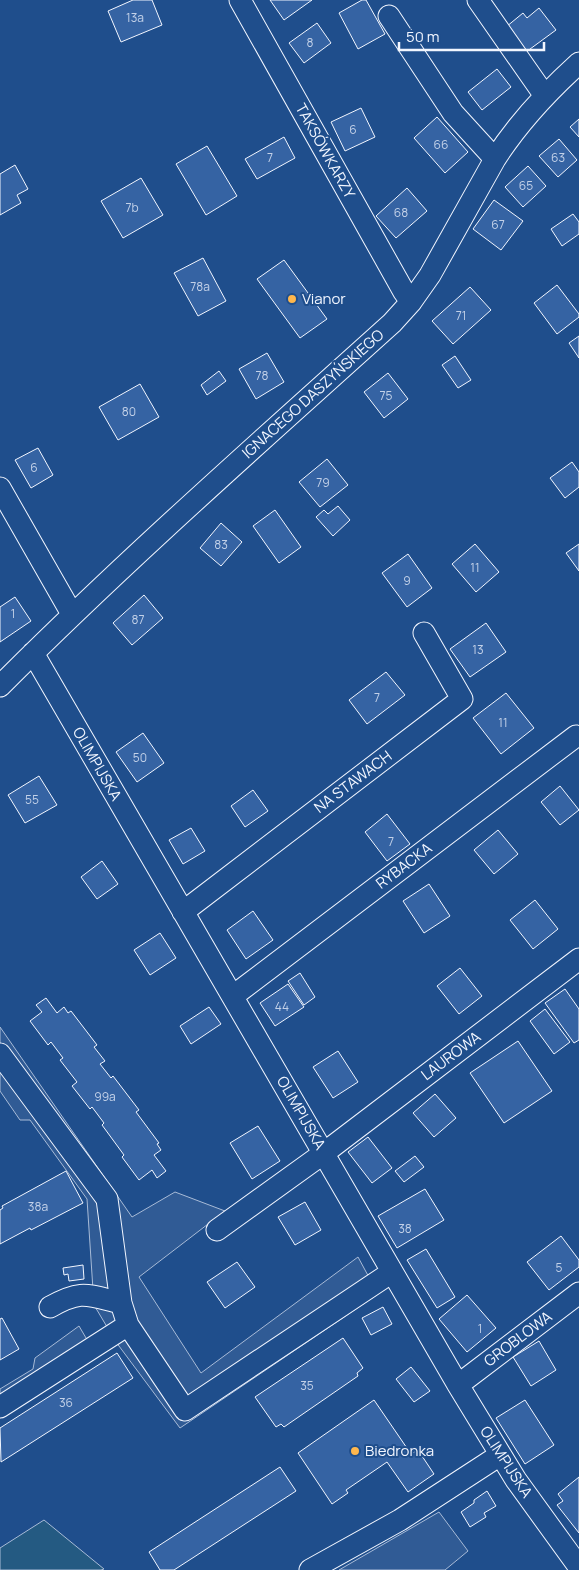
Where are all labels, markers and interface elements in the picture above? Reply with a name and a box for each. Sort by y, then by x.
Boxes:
house number: 13a [126,9,144,26]
scale bar [399,20,544,52]
text: 50 m [406,26,440,47]
house number: 8 [307,34,314,51]
street label: TAKSÓWKARZY [291,99,361,203]
house number: 6 [349,121,357,138]
house number: 66 [434,136,448,153]
house number: 7 [267,149,273,166]
house number: 63 [551,149,565,166]
house number: 65 [519,177,533,194]
house number: 7b [125,199,139,216]
house number: 68 [394,204,408,221]
house number: 67 [491,216,505,233]
house number: 78a [190,278,210,295]
place label: Vianor [302,288,346,309]
marker: Vianor [286,293,298,305]
house number: 71 [456,307,466,324]
street label: IGNACEGO DASZYŃSKIEGO [237,324,388,463]
house number: 78 [256,367,269,384]
house number: 75 [380,387,393,404]
house number: 80 [122,403,136,420]
house number: 6 [30,459,38,476]
house number: 79 [316,474,330,491]
house number: 83 [214,536,228,553]
house number: 11 [470,559,480,576]
house number: 9 [403,572,411,589]
house number: 1 [11,605,15,622]
house number: 87 [132,611,145,628]
house number: 13 [472,641,484,658]
house number: 7 [374,689,380,706]
house number: 11 [498,714,508,731]
street label: OLIMPIJSKA [68,723,127,805]
street label: NA STAWACH [310,745,396,818]
house number: 50 [133,749,147,766]
house number: 55 [25,791,39,808]
house number: 7 [388,833,394,850]
street label: RYBACKA [371,837,436,894]
house number: 44 [275,998,289,1015]
street label: LAUROWA [417,1026,485,1085]
street label: OLIMPIJSKA [272,1072,331,1154]
house number: 99a [94,1088,116,1105]
house number: 38a [28,1198,48,1215]
house number: 38 [398,1220,412,1237]
house number: 5 [556,1259,563,1276]
street label: GROBLOWA [479,1306,556,1371]
house number: 1 [478,1320,482,1337]
house number: 35 [300,1377,314,1394]
house number: 36 [59,1394,73,1411]
street label: OLIMPIJSKA [475,1422,538,1502]
place label: Biedronka [365,1440,434,1461]
marker: Biedronka [349,1445,361,1457]

